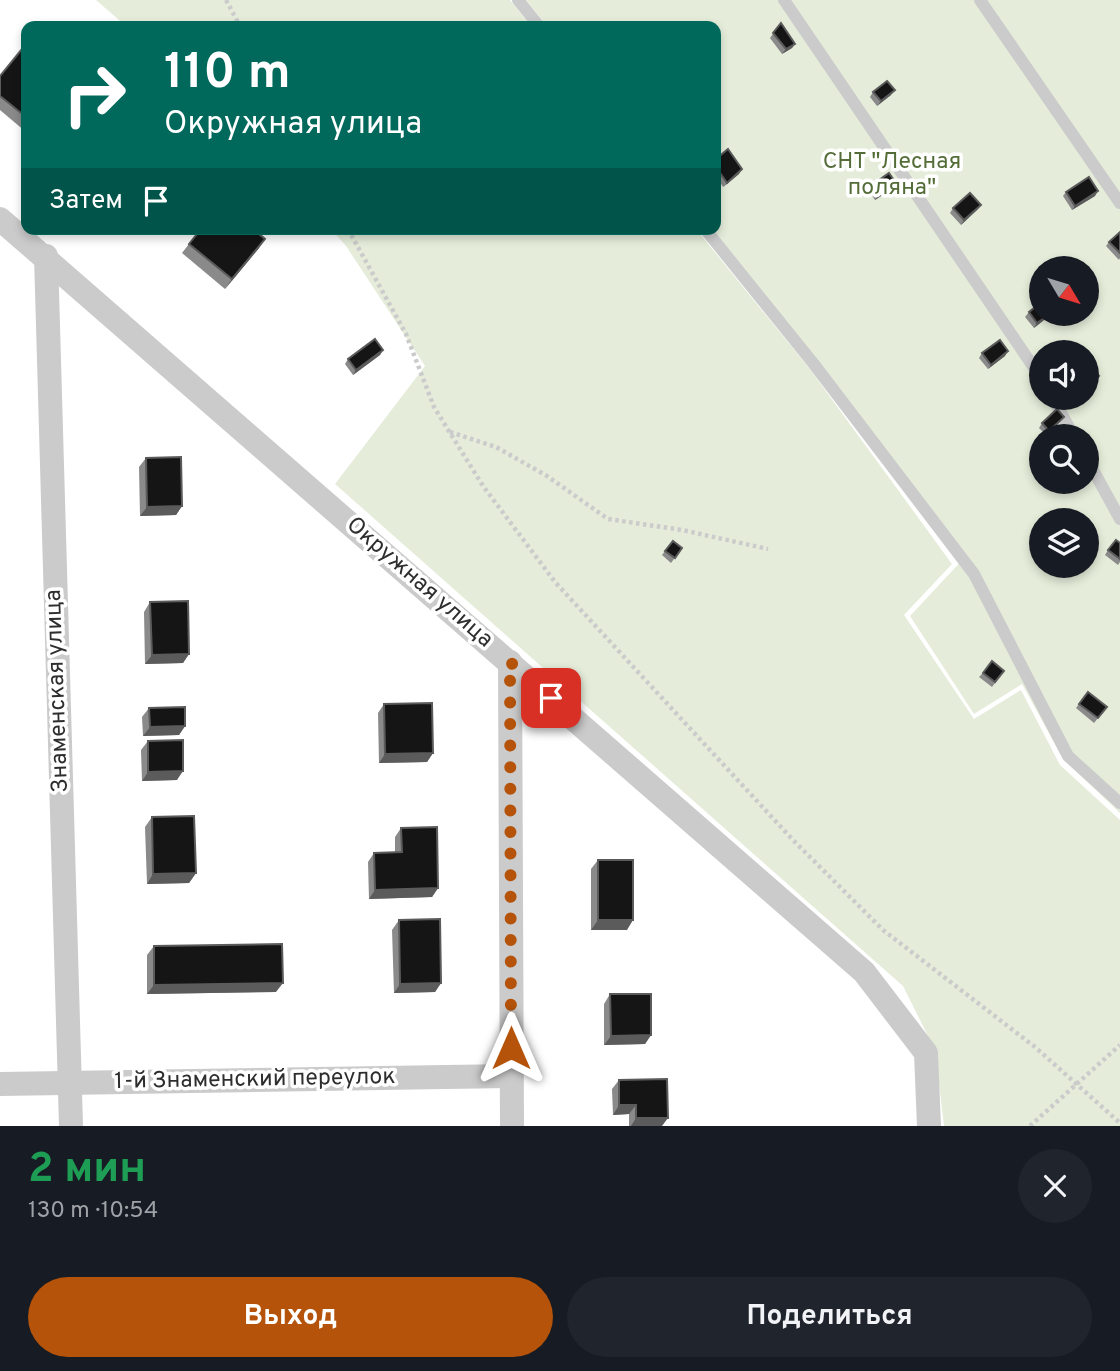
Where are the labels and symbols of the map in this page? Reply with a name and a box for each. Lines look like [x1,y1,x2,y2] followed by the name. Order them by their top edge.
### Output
[823,148,961,203] park label: СНТ "Лесная поляна"
[1029,256,1099,326] north arrow
[340,511,498,655] street label: Окружная улица
[40,589,76,793] street label: Знаменская улица
[521,668,581,728] pin
[474,1011,548,1085] position arrow
[114,1063,396,1097] street label: 1-й Знаменский переулок

